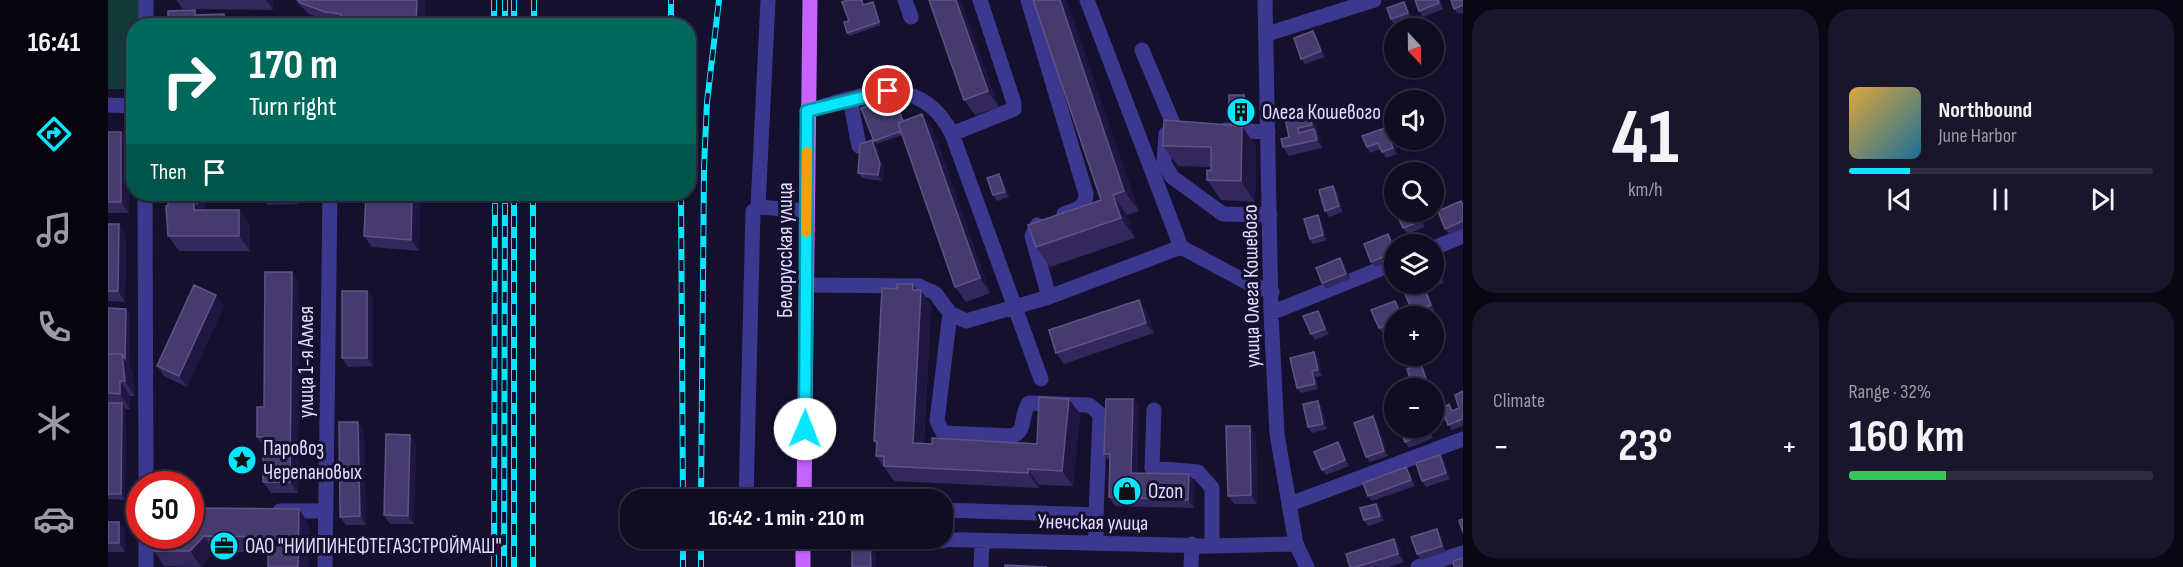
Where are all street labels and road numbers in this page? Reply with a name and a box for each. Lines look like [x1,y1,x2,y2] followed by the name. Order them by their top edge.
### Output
[773,182,798,318] street label: Белорусская улица
[1238,204,1265,368] street label: улица Олега Кошевого
[294,306,319,418] street label: улица 1-я Аллея
[1038,509,1148,536] street label: Унечская улица

